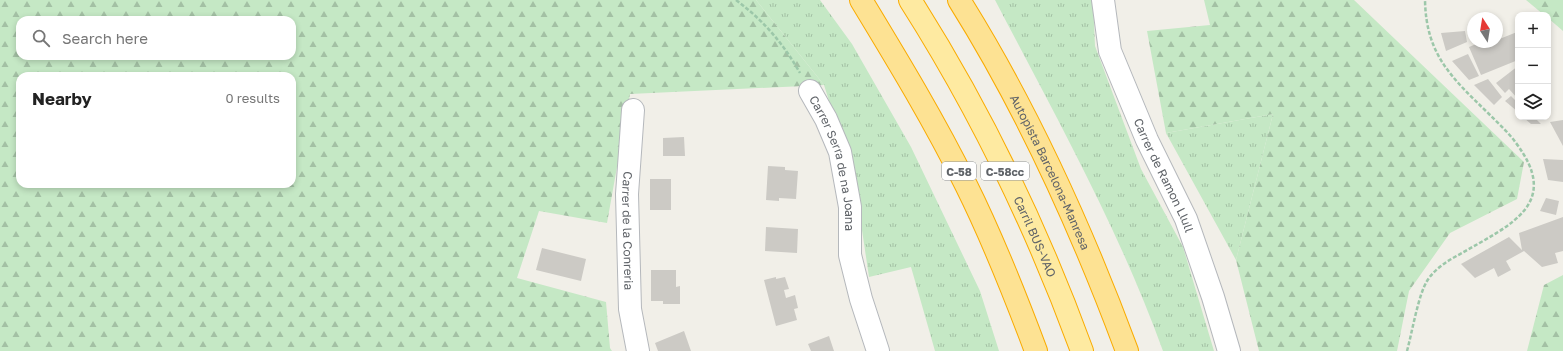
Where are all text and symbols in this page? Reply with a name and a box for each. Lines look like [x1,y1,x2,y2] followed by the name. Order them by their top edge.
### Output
[1467,12,1503,48] north arrow
[1515,12,1551,120] map controls
[1515,12,1551,48] button: +
[16,16,296,60] search box
[30,27,52,49] icon: search
[62,29,148,47] text: Search here
[1515,48,1551,84] button: −
[1515,84,1551,120] button: layers
[32,88,92,109] text: Nearby
[225,90,280,106] text: 0 results
[1007,92,1094,252] street label: Autopista Barcelona-Manresa
[806,93,858,231] street label: Carrer Serra de na Joana
[1131,116,1198,234] street label: Carrer de Ramon Llull
[942,162,976,180] road number: C-58
[981,162,1029,180] road number: C-58cc
[619,171,637,290] street label: Carrer de la Conreria
[1011,193,1060,279] street label: Carril BUS-VAO

